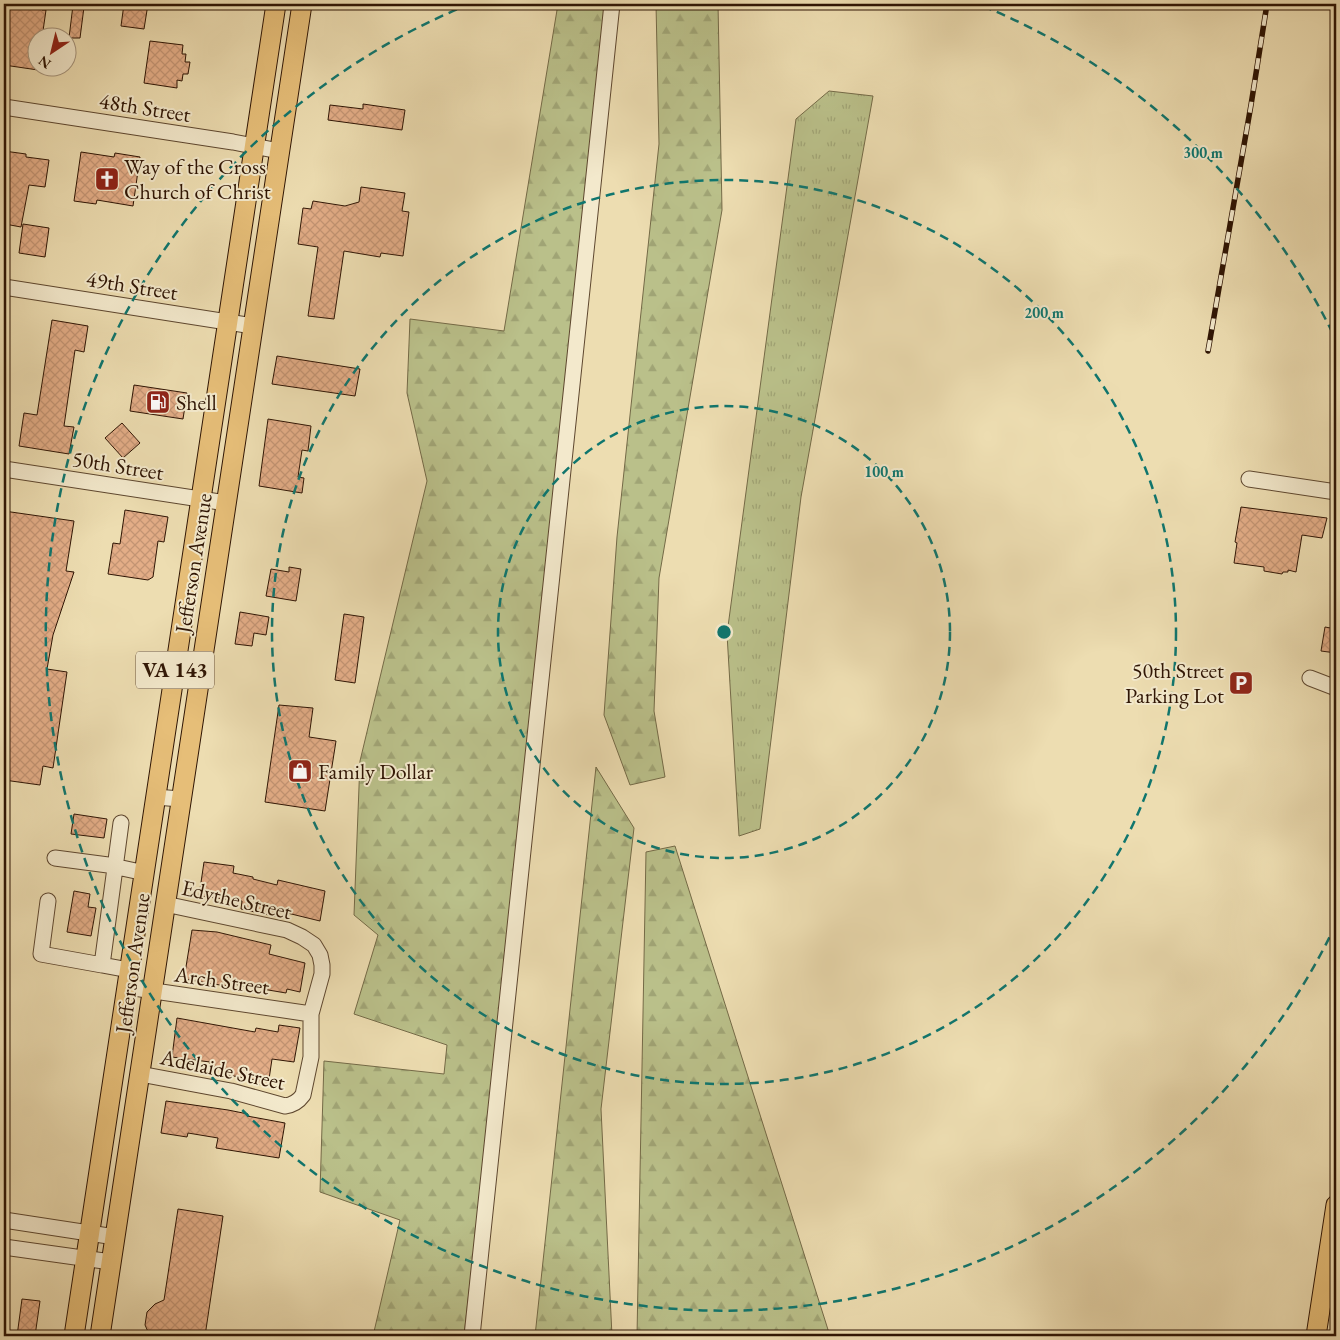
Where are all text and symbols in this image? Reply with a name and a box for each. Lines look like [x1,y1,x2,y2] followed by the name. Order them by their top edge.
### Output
[28,28,78,78] north arrow
[34,52,54,73] text: N
[97,86,193,129] street label: 48th Street
[1183,143,1223,162] text: 300 m
[124,152,271,206] place label: Way of the Cross Church of Christ
[94,166,120,192] church icon: Way of the Cross Church of Christ
[84,264,180,307] street label: 49th Street
[1024,303,1064,322] text: 200 m
[176,388,217,417] place label: Shell
[145,389,171,415] fuel station icon: Shell
[70,444,166,487] street label: 50th Street
[864,462,904,481] text: 100 m
[168,491,219,637] street label: Jefferson Avenue
[715,623,733,641] centre of rings
[136,652,214,688] road number: VA 143
[1125,656,1224,710] place label: 50th Street Parking Lot
[1228,670,1254,696] parking icon: 50th Street Parking Lot
[318,757,434,786] place label: Family Dollar
[287,758,313,784] shop icon: Family Dollar
[179,873,295,926] street label: Edythe Street
[108,891,157,1037] street label: Jefferson Avenue
[172,959,271,1002] street label: Arch Street
[157,1042,288,1097] street label: Adelaide Street

